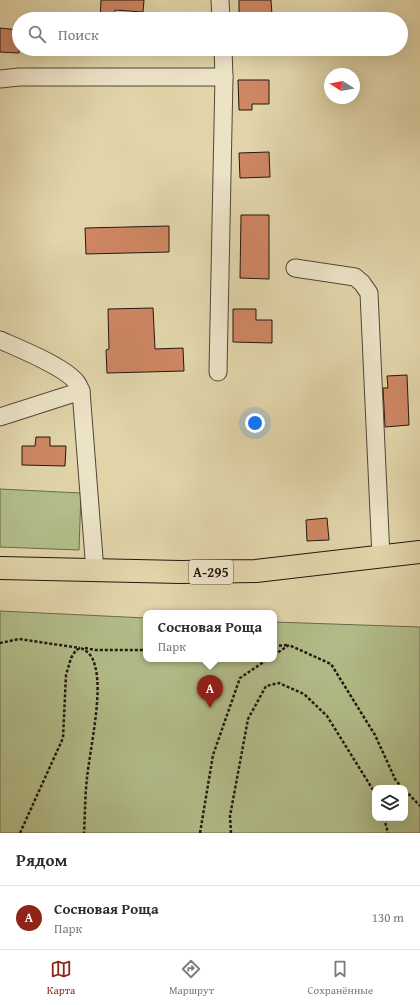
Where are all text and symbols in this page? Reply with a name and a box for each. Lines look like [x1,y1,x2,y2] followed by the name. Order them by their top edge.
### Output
[12,12,408,56] search box
[26,23,48,45] icon: search
[58,24,99,45] text: Поиск
[324,68,360,104] north arrow
[245,413,265,433] your location
[189,560,233,584] road number: А-295
[143,610,277,662] popup
[158,616,262,637] text: Сосновая Роща
[158,637,186,656] text: Парк
[197,675,223,708] pin: A
[372,785,408,821] map controls
[372,785,408,821] button: layers
[16,847,67,872] text: Рядом
[54,898,159,919] text: Сосновая Роща
[25,908,33,927] text: A
[372,908,404,927] text: 130 m
[54,919,82,938] text: Парк
[47,958,75,998] tab: Карта
[169,958,214,998] tab: Маршрут
[308,958,373,998] tab: Сохранённые

